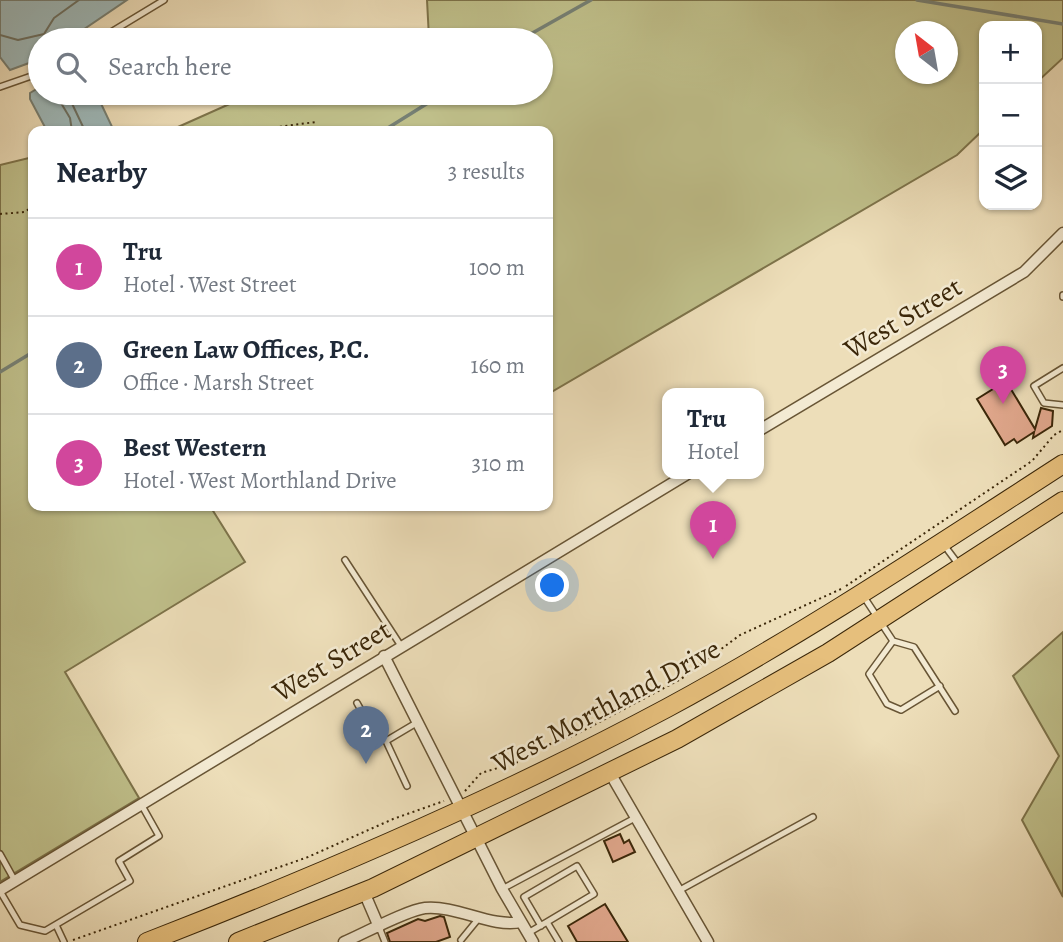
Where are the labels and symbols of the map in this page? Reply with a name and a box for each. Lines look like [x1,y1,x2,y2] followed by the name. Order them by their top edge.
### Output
[895,21,958,84] north arrow
[836,268,969,369] street label: West Street
[980,346,1026,404] pin: 3
[690,501,736,559] pin: 1
[535,568,569,602] your location
[265,611,398,712] street label: West Street
[484,630,727,783] street label: West Morthland Drive
[343,706,389,764] pin: 2

